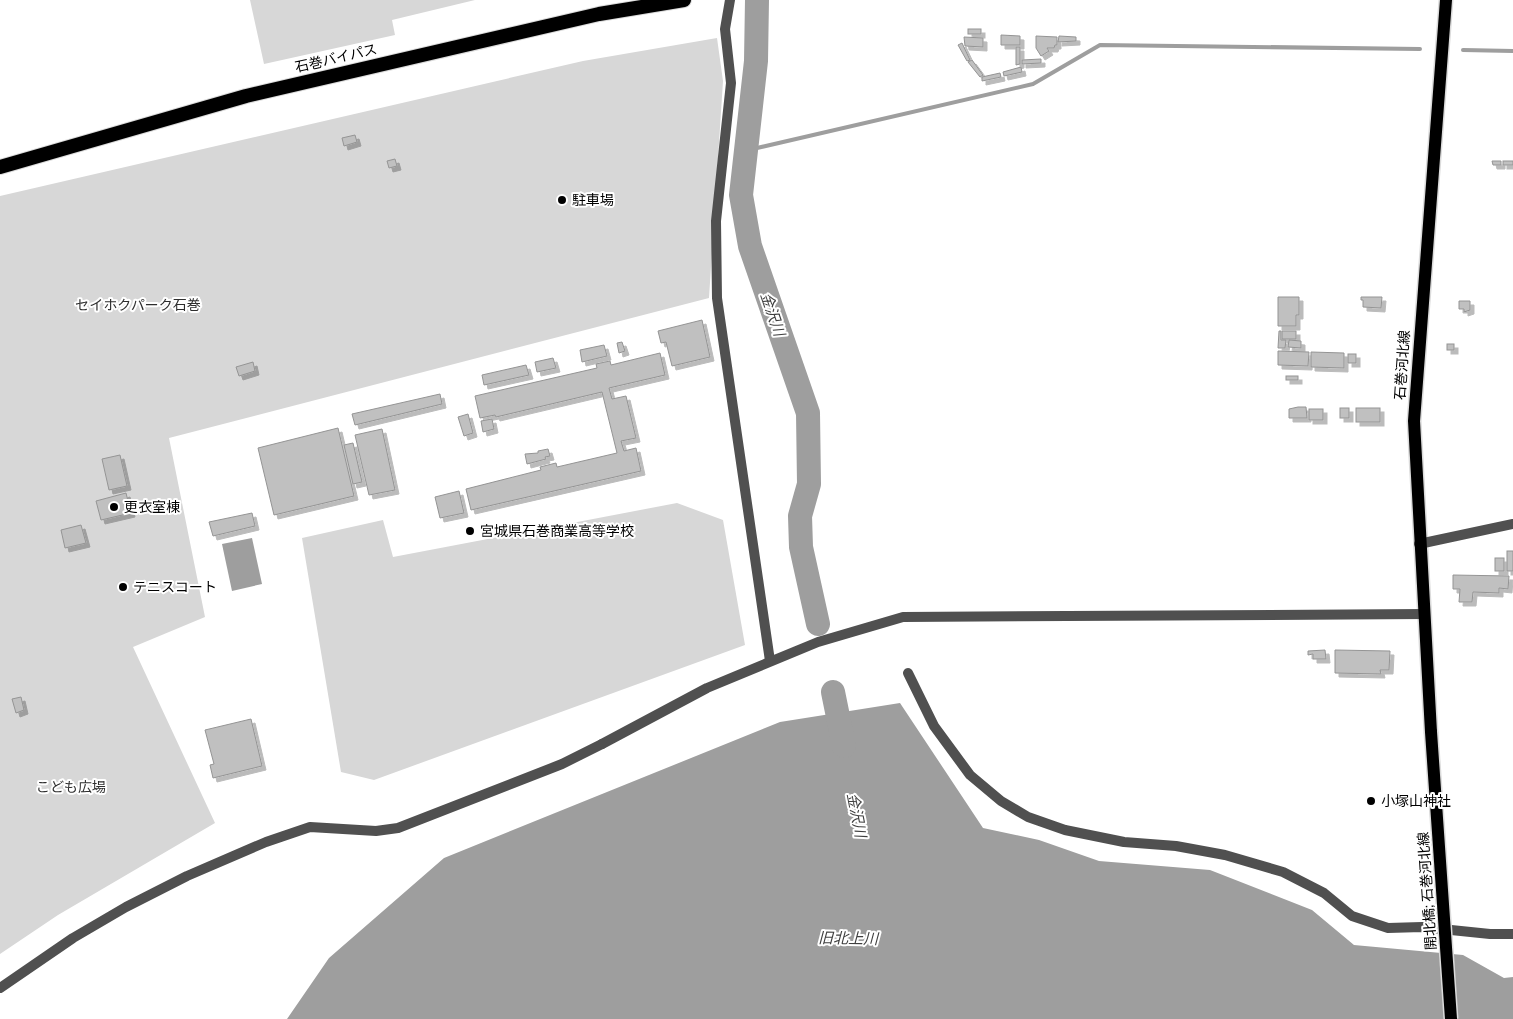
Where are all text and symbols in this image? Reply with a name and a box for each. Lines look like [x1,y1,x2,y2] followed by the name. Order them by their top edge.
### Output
[293,40,379,76] street label: 石巻バイパス
[572,191,614,209] place label: 駐車場
[556,194,568,206] marker: 駐車場
[756,289,791,341] water label: 金沢川
[75,296,201,314] park label: セイホクパーク石巻
[1391,329,1413,401] street label: 石巻河北線
[124,498,180,516] place label: 更衣室棟
[108,501,120,513] marker: 更衣室棟
[480,522,634,540] place label: 宮城県石巻商業高等学校
[464,525,476,537] marker: 宮城県石巻商業高等学校
[133,578,217,596] place label: テニスコート
[117,581,129,593] marker: テニスコート
[36,778,106,796] park label: こども広場
[842,791,872,841] water label: 金沢川
[1381,792,1451,810] place label: 小塚山神社
[1365,795,1377,807] marker: 小塚山神社
[1414,831,1440,951] street label: 開北橋; 石巻河北線
[818,927,880,949] water label: 旧北上川

